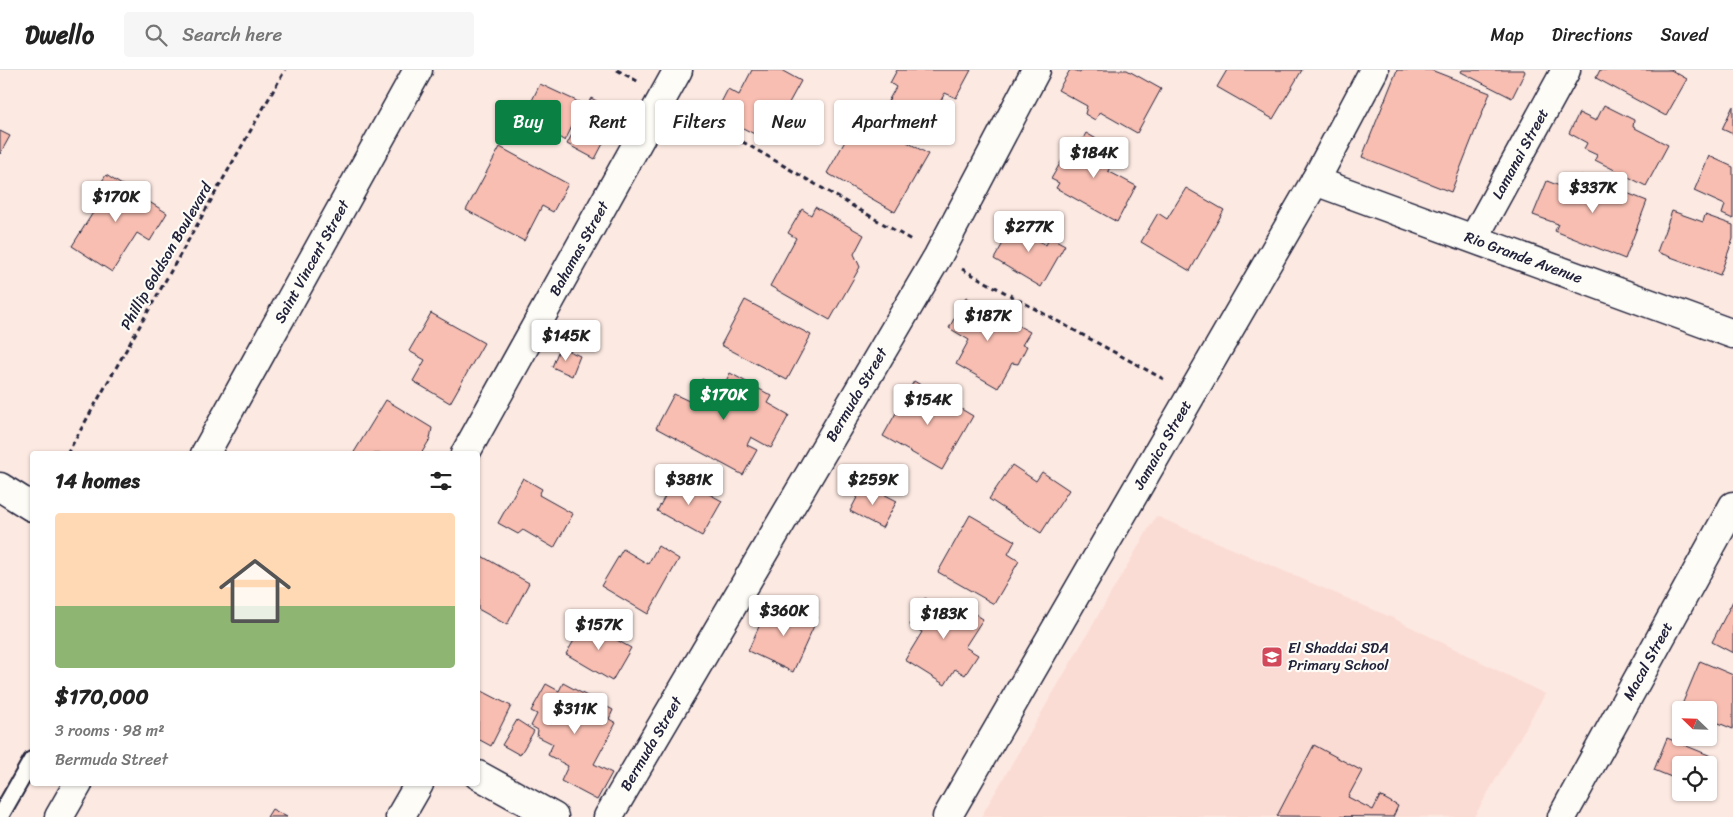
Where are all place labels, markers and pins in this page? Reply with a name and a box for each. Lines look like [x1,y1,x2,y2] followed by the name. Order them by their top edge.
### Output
[1059,136,1129,179] pin: $184K
[1558,172,1628,214] pin: $337K
[81,180,151,223] pin: $170K
[994,210,1064,253] pin: $277K
[953,300,1023,342] pin: $187K
[531,320,601,362] pin: $145K
[689,378,759,421] pin: $170K
[893,384,963,426] pin: $154K
[654,464,724,506] pin: $381K
[838,464,908,506] pin: $259K
[749,594,819,637] pin: $360K
[909,598,979,640] pin: $183K
[564,608,634,651] pin: $157K
[1288,635,1389,678] place label: El Shaddai SDA Primary School
[1260,645,1284,669] school or university icon: El Shaddai SDA Primary School
[540,692,610,735] pin: $311K

